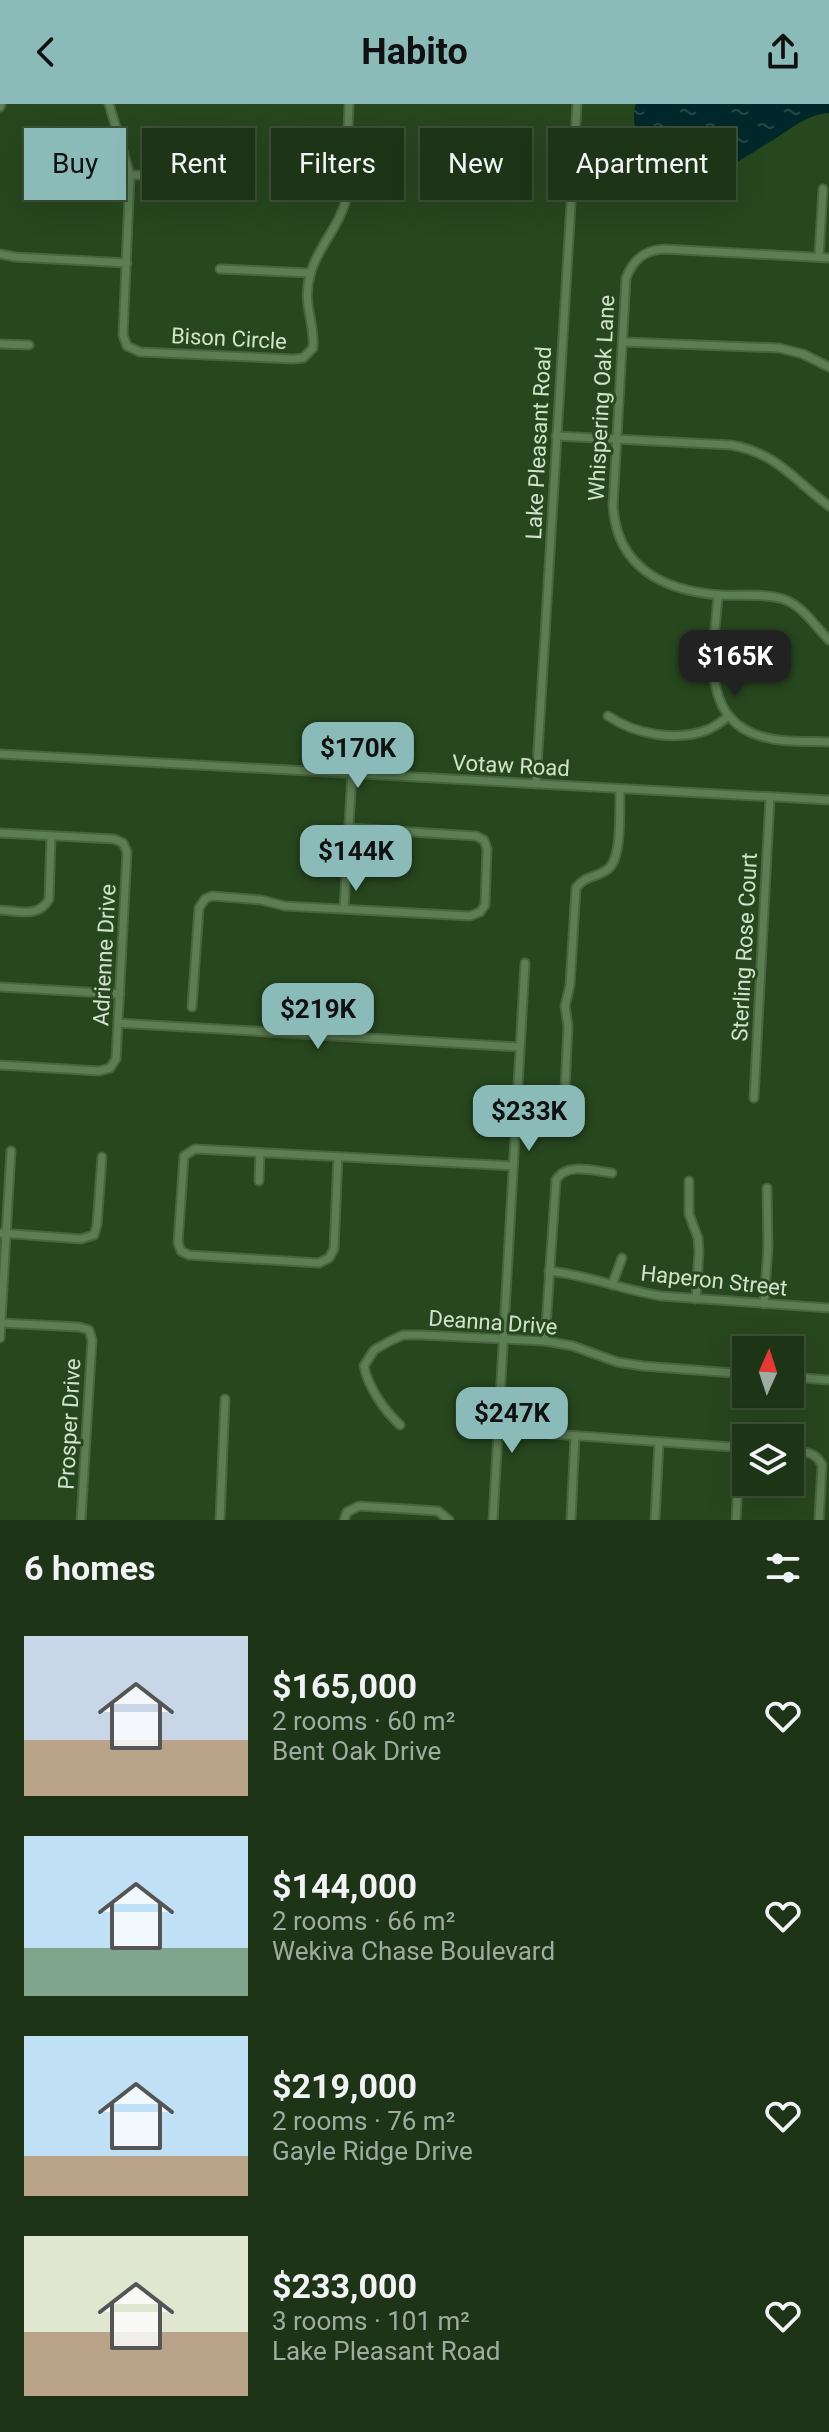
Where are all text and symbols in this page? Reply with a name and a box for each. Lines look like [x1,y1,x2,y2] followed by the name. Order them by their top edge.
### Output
[24,30,68,74] icon: back
[761,30,805,74] icon: share
[361,31,468,73] text: Habito
[24,128,126,200] chip: Buy
[142,128,255,200] chip: Rent
[271,128,404,200] chip: Filters
[420,128,532,200] chip: New
[548,128,736,200] chip: Apartment
[584,294,619,502] street label: Whispering Oak Lane
[170,323,288,354] street label: Bison Circle
[521,346,556,540] street label: Lake Pleasant Road
[679,630,791,698] pin: $165K
[697,641,773,671] text: $165K
[302,722,414,790] pin: $170K
[320,733,396,763] text: $170K
[452,750,570,781] street label: Votaw Road
[300,825,412,893] pin: $144K
[318,836,394,866] text: $144K
[727,852,762,1042] street label: Sterling Rose Court
[88,883,121,1027] street label: Adrienne Drive
[262,983,374,1051] pin: $219K
[280,994,356,1024] text: $219K
[473,1085,585,1153] pin: $233K
[491,1096,567,1126] text: $233K
[639,1260,788,1301] street label: Haperon Street
[428,1306,558,1339] street label: Deanna Drive
[732,1336,804,1408] north arrow
[732,1336,804,1496] map controls
[54,1358,85,1490] street label: Prosper Drive
[456,1387,568,1455] pin: $247K
[474,1398,550,1428] text: $247K
[732,1424,804,1496] button: layers
[761,1546,805,1590] icon: filters
[24,1548,155,1588] text: 6 homes
[272,1666,417,1706] text: $165,000
[88,1668,184,1764] icon: home
[761,1694,805,1738] icon: heart
[272,1706,455,1736] text: 2 rooms · 60 m²
[272,1736,441,1766] text: Bent Oak Drive
[272,1866,417,1906] text: $144,000
[88,1868,184,1964] icon: home
[761,1894,805,1938] icon: heart
[272,1906,455,1936] text: 2 rooms · 66 m²
[272,1936,555,1966] text: Wekiva Chase Boulevard
[272,2066,417,2106] text: $219,000
[88,2068,184,2164] icon: home
[761,2094,805,2138] icon: heart
[272,2106,455,2136] text: 2 rooms · 76 m²
[272,2136,473,2166] text: Gayle Ridge Drive
[272,2266,417,2306] text: $233,000
[88,2268,184,2364] icon: home
[761,2294,805,2338] icon: heart
[272,2306,470,2336] text: 3 rooms · 101 m²
[272,2336,501,2366] text: Lake Pleasant Road

